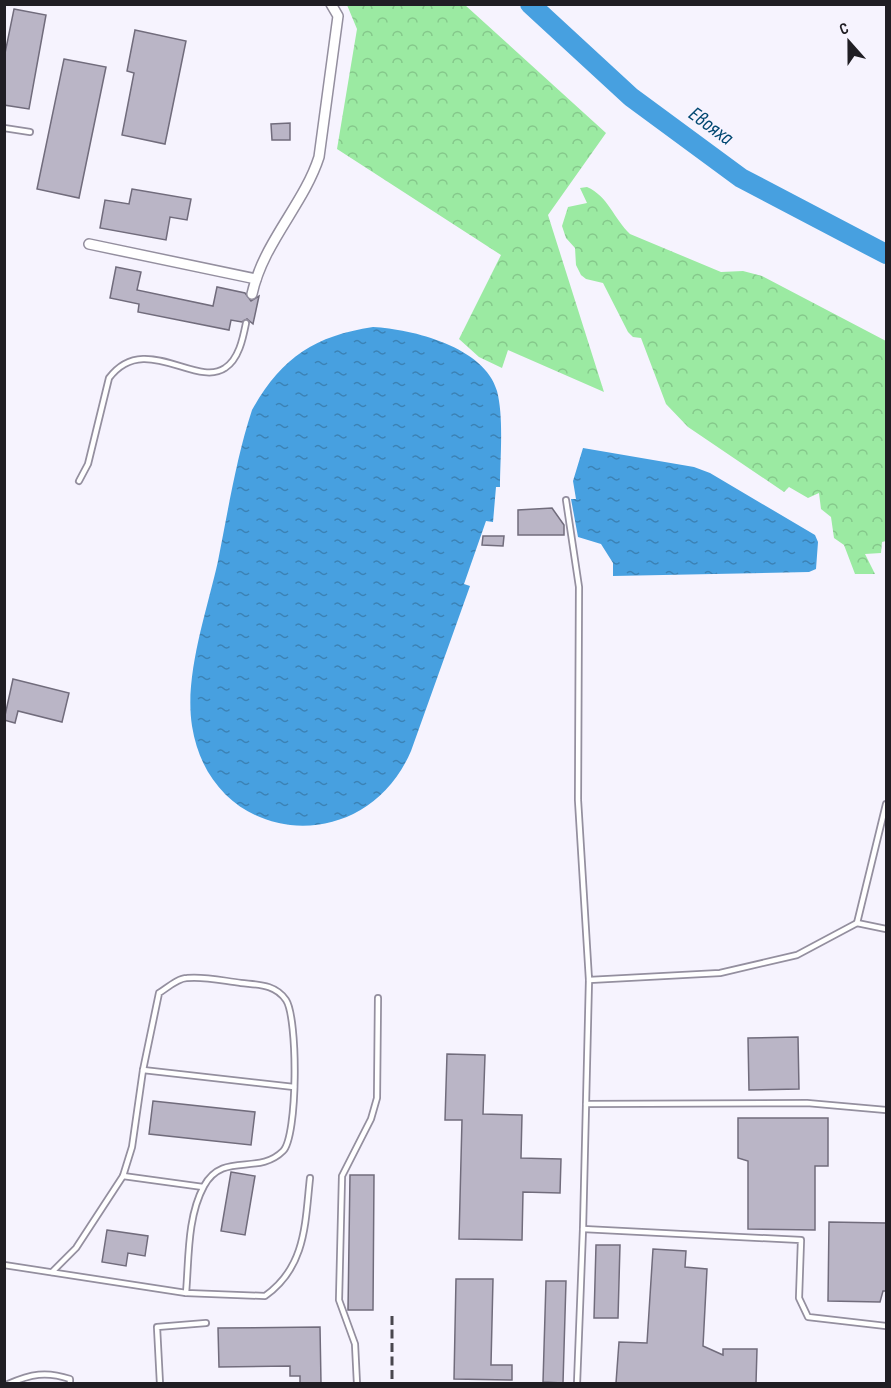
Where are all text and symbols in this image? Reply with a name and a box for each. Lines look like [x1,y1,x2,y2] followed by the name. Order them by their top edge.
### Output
[819,12,879,72] north arrow
[837,19,851,40] text: С
[684,101,739,151] water label: Евояха

